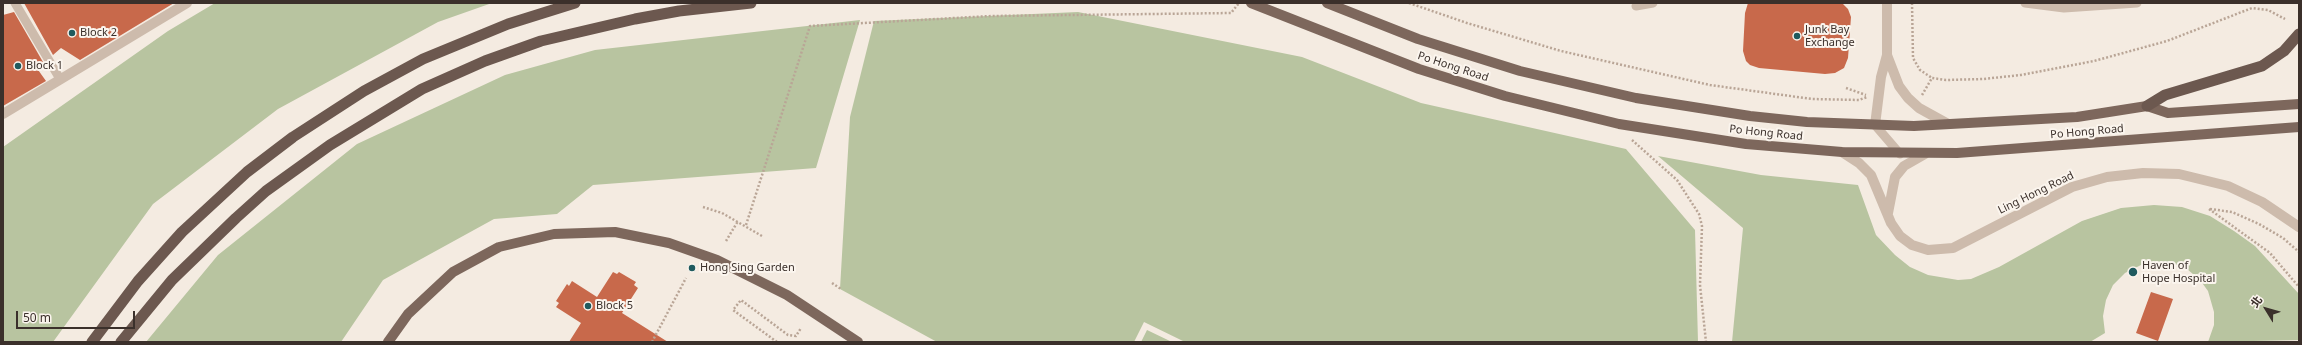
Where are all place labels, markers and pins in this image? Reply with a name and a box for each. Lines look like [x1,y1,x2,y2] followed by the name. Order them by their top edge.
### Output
[1805,23,1855,49] place label: Junk Bay Exchange
[80,26,117,40] place label: Block 2
[67,28,77,38] marker: Block 2
[1792,31,1802,41] marker: Junk Bay Exchange
[26,59,63,73] place label: Block 1
[13,61,23,71] marker: Block 1
[2142,259,2215,285] place label: Haven of Hope Hospital
[700,261,795,275] place label: Hong Sing Garden
[687,263,697,273] marker: Hong Sing Garden
[2127,266,2139,278] marker: Haven of Hope Hospital
[596,299,633,313] place label: Block 5
[583,301,593,311] marker: Block 5

